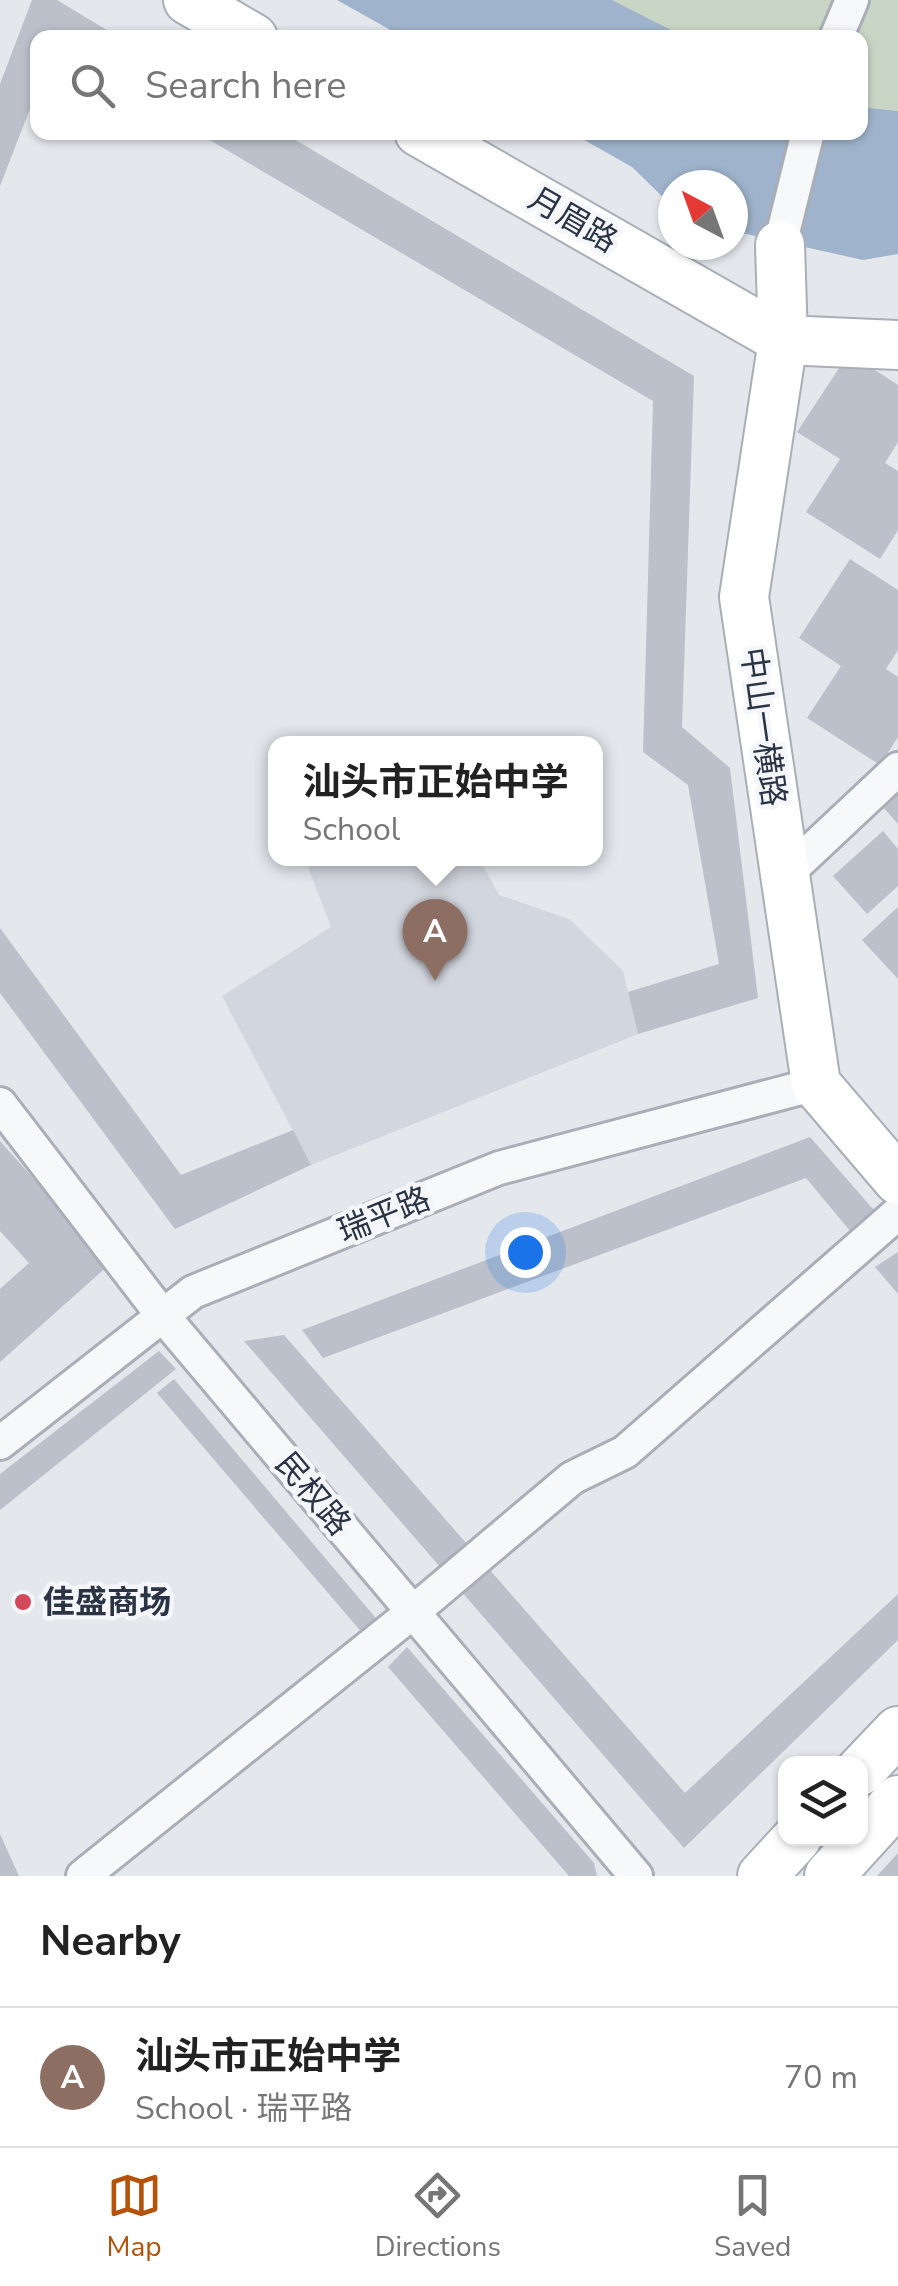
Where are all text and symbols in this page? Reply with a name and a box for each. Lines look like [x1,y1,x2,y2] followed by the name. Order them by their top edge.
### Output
[30,30,868,140] search box
[65,58,120,113] icon: search
[145,60,346,111] text: Search here
[658,170,748,260] north arrow
[521,177,625,263] street label: 月眉路
[731,645,795,809] street label: 中山一横路
[268,736,603,866] popup
[302,757,569,808] text: 汕头市正始中学
[302,808,400,851] text: School
[402,898,468,981] pin: A
[331,1177,437,1253] street label: 瑞平路
[500,1227,551,1278] your location
[266,1443,360,1545] street label: 民权路
[43,1581,171,1624] place label: 佳盛商场
[12,1591,34,1613] marker: 佳盛商场
[778,1756,868,1846] map controls
[778,1756,868,1846] button: layers
[40,1913,181,1970] text: Nearby
[135,2031,401,2082] text: 汕头市正始中学
[61,2056,84,2099] text: A
[784,2056,858,2099] text: 70 m
[135,2087,352,2130] text: School · 瑞平路
[107,2168,162,2266] tab: Map
[375,2168,501,2266] tab: Directions
[714,2168,791,2266] tab: Saved

